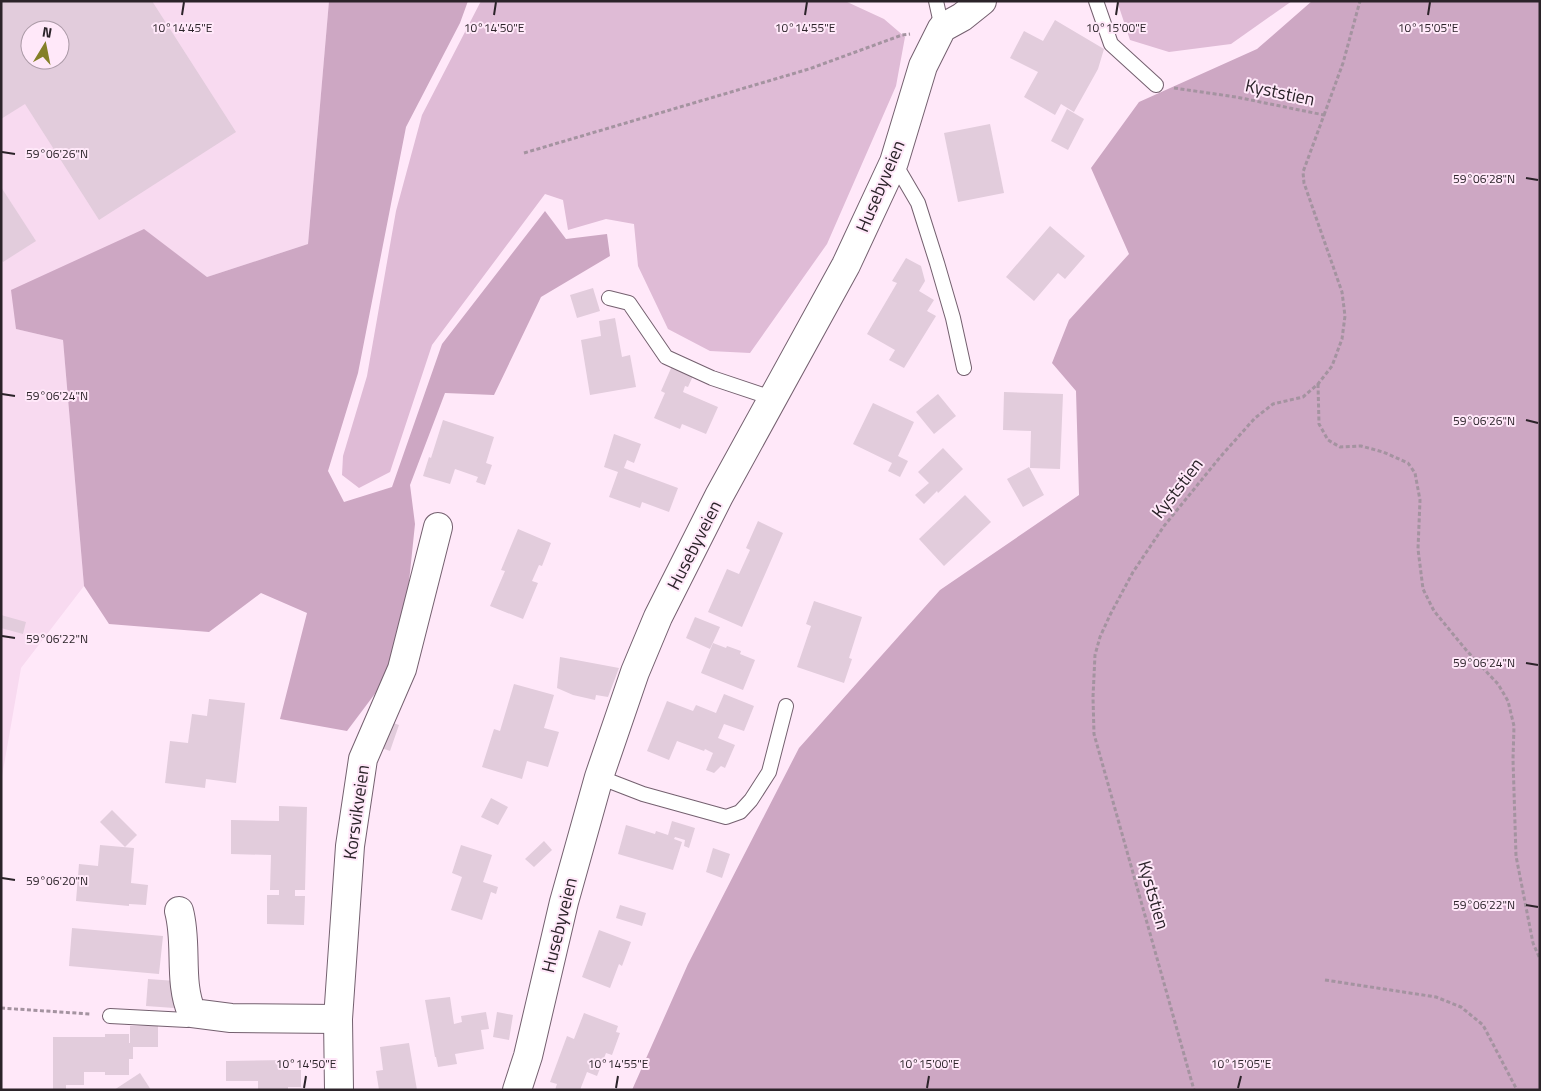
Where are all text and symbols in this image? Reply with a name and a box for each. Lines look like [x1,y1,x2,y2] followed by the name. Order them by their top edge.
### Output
[152,18,213,37] text: 10°14'45"E
[464,18,525,37] text: 10°14'50"E
[775,18,836,37] text: 10°14'55"E
[1086,18,1147,37] text: 10°15'00"E
[1398,18,1459,37] text: 10°15'05"E
[20,20,70,70] north arrow
[41,21,54,43] text: N
[1243,71,1317,113] street label: Kyststien
[849,136,911,236] street label: Husebyveien
[26,144,88,163] text: 59°06'26"N
[1453,169,1515,188] text: 59°06'28"N
[26,386,88,405] text: 59°06'24"N
[1453,411,1515,430] text: 59°06'26"N
[1145,452,1209,524] street label: Kyststien
[660,495,728,595] street label: Husebyveien
[26,629,88,648] text: 59°06'22"N
[1453,653,1515,672] text: 59°06'24"N
[336,763,376,861] street label: Korsvikveien
[1131,857,1177,933] street label: Kyststien
[26,871,88,890] text: 59°06'20"N
[534,874,584,976] street label: Husebyveien
[1453,895,1515,914] text: 59°06'22"N
[276,1054,337,1073] text: 10°14'50"E
[588,1054,649,1073] text: 10°14'55"E
[899,1054,960,1073] text: 10°15'00"E
[1211,1054,1272,1073] text: 10°15'05"E

